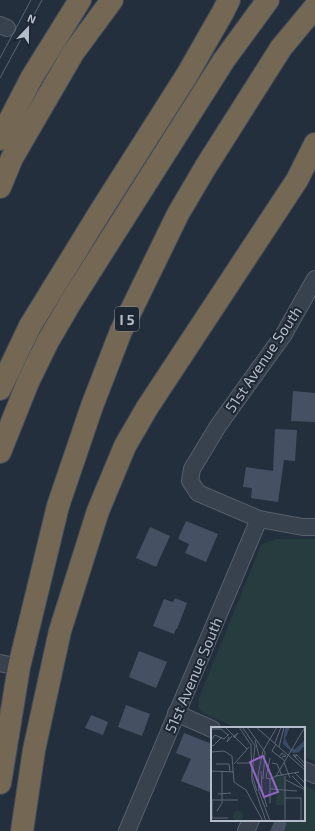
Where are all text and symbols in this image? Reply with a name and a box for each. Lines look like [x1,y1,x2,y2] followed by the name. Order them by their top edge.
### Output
[8,8,48,48] north arrow
[26,11,38,26] text: N
[221,303,305,415] street label: 51st Avenue South
[115,307,139,331] road number: I 5
[161,614,225,736] street label: 51st Avenue South
[211,727,305,821] inset map

